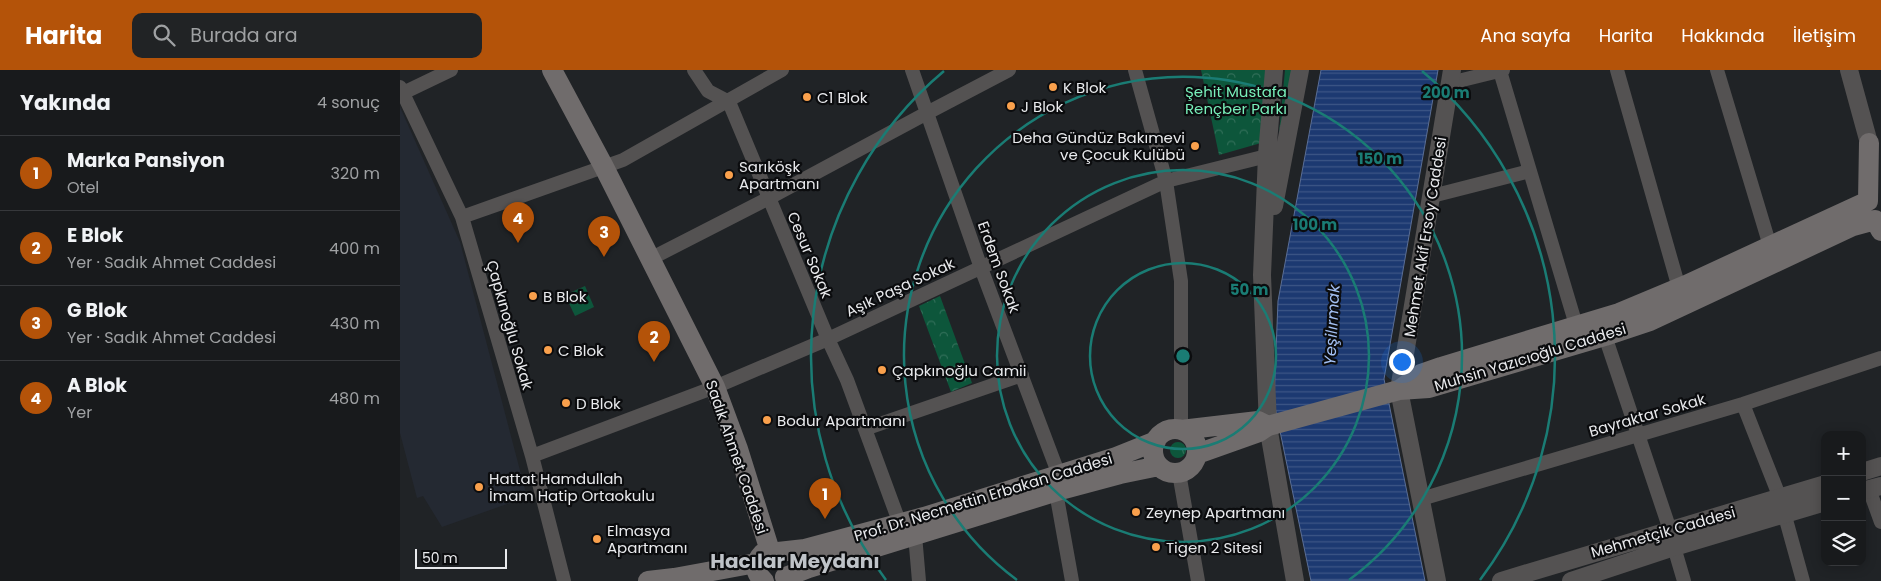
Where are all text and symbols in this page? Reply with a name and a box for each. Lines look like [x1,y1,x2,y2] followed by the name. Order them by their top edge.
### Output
[132,13,482,58] search box
[25,19,102,52] text: Harita
[150,21,178,49] icon: search
[190,22,298,49] text: Burada ara
[1480,23,1571,48] text: Ana sayfa
[1599,23,1653,48] text: Harita
[1681,23,1765,48] text: Hakkında
[1793,23,1856,48] text: İletişim
[1063,77,1106,98] place label: K Blok
[1047,81,1059,93] marker: K Blok
[1185,81,1287,119] park label: Şehit Mustafa Rençber Parkı
[1422,82,1470,103] text: 200 m
[817,87,868,108] place label: C1 Blok
[20,88,111,117] text: Yakında
[317,91,380,114] text: 4 sonuç
[801,91,813,103] marker: C1 Blok
[1021,96,1063,117] place label: J Blok
[1005,100,1017,112] marker: J Blok
[1012,127,1185,165] place label: Deha Gündüz Bakımevi ve Çocuk Kulübü
[1399,135,1451,339] street label: Mehmet Akif Ersoy Caddesi
[1189,140,1201,152] marker: Deha Gündüz Bakımevi ve Çocuk Kulübü
[67,147,225,174] text: Marka Pansiyon
[1358,148,1402,169] text: 150 m
[739,156,819,194] place label: Sarıköşk Apartmanı
[33,162,39,185] text: 1
[331,162,380,185] text: 320 m
[723,169,735,181] marker: Sarıköşk Apartmanı
[67,176,99,199] text: Otel
[502,202,534,243] pin: 4
[782,209,838,302] street label: Cesur Sokak
[1293,214,1337,235] text: 100 m
[588,216,620,257] pin: 3
[973,218,1025,316] street label: Erdem Sokak
[67,222,123,249] text: E Blok
[31,237,41,260] text: 2
[329,237,380,260] text: 400 m
[67,251,276,274] text: Yer · Sadık Ahmet Caddesi
[842,252,958,321] street label: Aşık Paşa Sokak
[481,258,539,393] street label: Çapkınoğlu Sokak
[1230,279,1268,300] text: 50 m
[1318,283,1346,366] water label: Yeşilırmak
[543,286,587,307] place label: B Blok
[527,290,539,302] marker: B Blok
[67,297,127,324] text: G Blok
[31,312,41,335] text: 3
[330,312,380,335] text: 430 m
[1432,318,1628,396] street label: Muhsin Yazıcıoğlu Caddesi
[638,321,670,362] pin: 2
[67,326,276,349] text: Yer · Sadık Ahmet Caddesi
[558,340,604,361] place label: C Blok
[542,344,554,356] marker: C Blok
[1174,347,1192,365] centre of rings
[1389,349,1415,375] your location
[892,360,1026,381] place label: Çapkınoğlu Camii
[876,364,888,376] marker: Çapkınoğlu Camii
[67,372,127,399] text: A Blok
[701,377,773,537] street label: Sadık Ahmet Caddesi
[31,387,41,410] text: 4
[329,387,380,410] text: 480 m
[1586,388,1708,442] street label: Bayraktar Sokak
[576,393,621,414] place label: D Blok
[560,397,572,409] marker: D Blok
[67,401,92,424] text: Yer
[777,410,905,431] place label: Bodur Apartmanı
[761,414,773,426] marker: Bodur Apartmanı
[1821,431,1866,566] map controls
[1821,431,1866,476] button: +
[851,448,1115,546] street label: Prof. Dr. Necmettin Erbakan Caddesi
[489,468,655,506] place label: Hattat Hamdullah İmam Hatip Ortaokulu
[1821,476,1866,521] button: −
[809,478,841,519] pin: 1
[473,481,485,493] marker: Hattat Hamdullah İmam Hatip Ortaokulu
[1588,501,1738,563] street label: Mehmetçik Caddesi
[1146,502,1285,523] place label: Zeynep Apartmanı
[1130,506,1142,518] marker: Zeynep Apartmanı
[607,520,687,558] place label: Elmasya Apartmanı
[1821,521,1866,566] button: layers
[591,533,603,545] marker: Elmasya Apartmanı
[1166,537,1262,558] place label: Tigen 2 Sitesi
[1150,541,1162,553] marker: Tigen 2 Sitesi
[415,546,508,569] scale bar
[710,547,880,575] district label: Hacılar Meydanı
[422,548,458,568] text: 50 m

